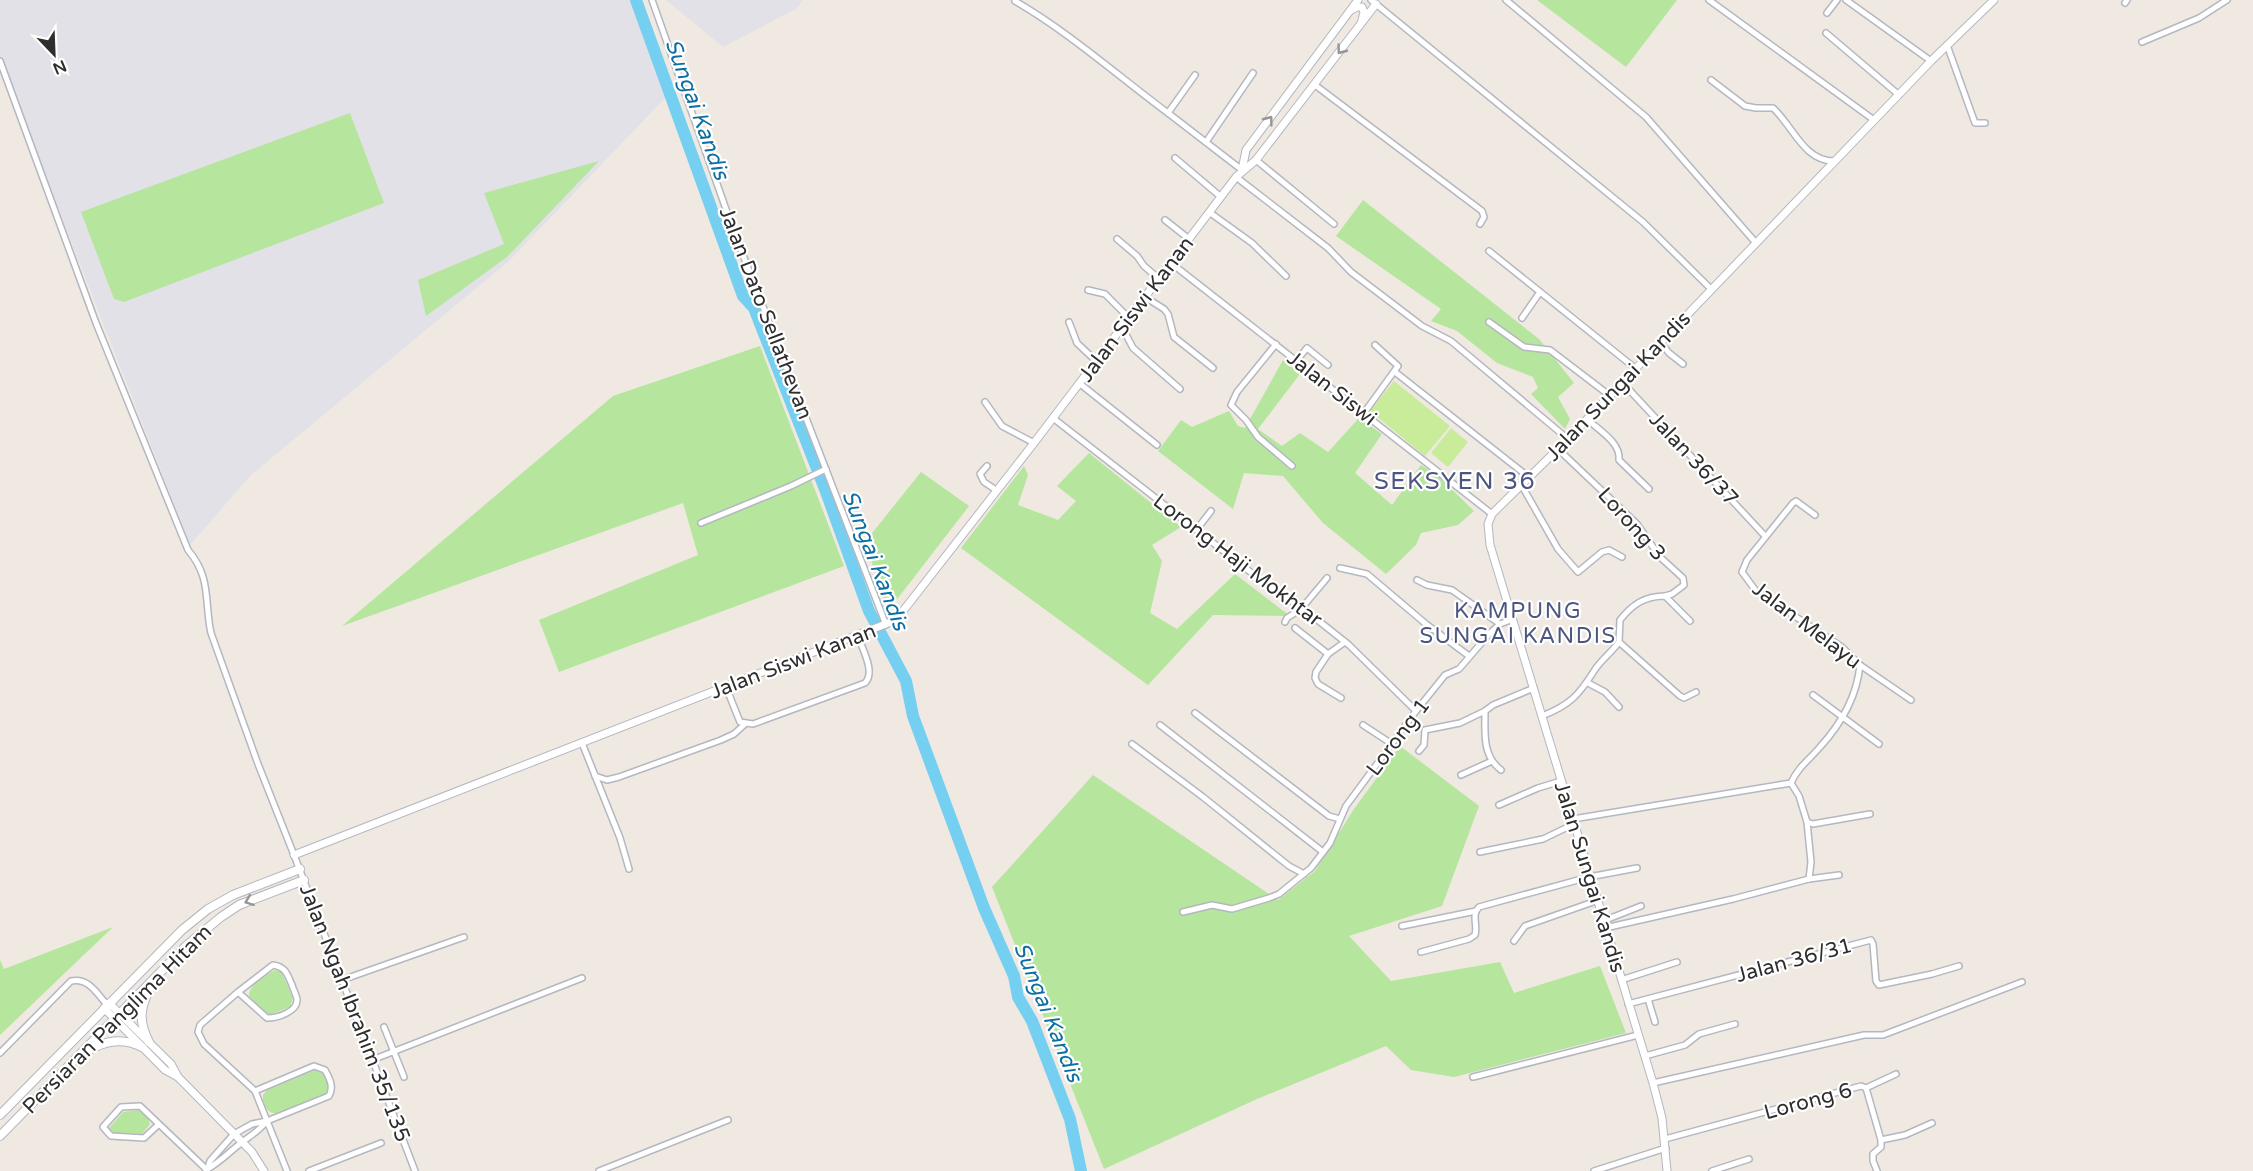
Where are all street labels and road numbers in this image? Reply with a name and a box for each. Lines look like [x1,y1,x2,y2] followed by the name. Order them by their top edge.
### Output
[714,204,818,423] street label: Jalan Dato Sellathevan
[1074,232,1199,387] street label: Jalan Siswi Kanan
[1541,306,1696,466] street label: Jalan Sungai Kandis
[1282,346,1381,431] street label: Jalan Siswi
[1644,407,1743,511] street label: Jalan 36/37
[1592,483,1671,566] street label: Lorong 3
[1148,489,1327,632] street label: Lorong Haji Mokhtar
[1747,576,1866,674] street label: Jalan Melayu
[707,618,880,705] street label: Jalan Siswi Kanan
[1361,694,1435,781] street label: Lorong 1
[1549,779,1630,976] street label: Jalan Sungai Kandis
[294,881,415,1145] street label: Jalan Ngah Ibrahim 35/135
[18,920,217,1119] street label: Persiaran Panglima Hitam
[1733,933,1855,988] street label: Jalan 36/31
[1761,1078,1855,1125] street label: Lorong 6

